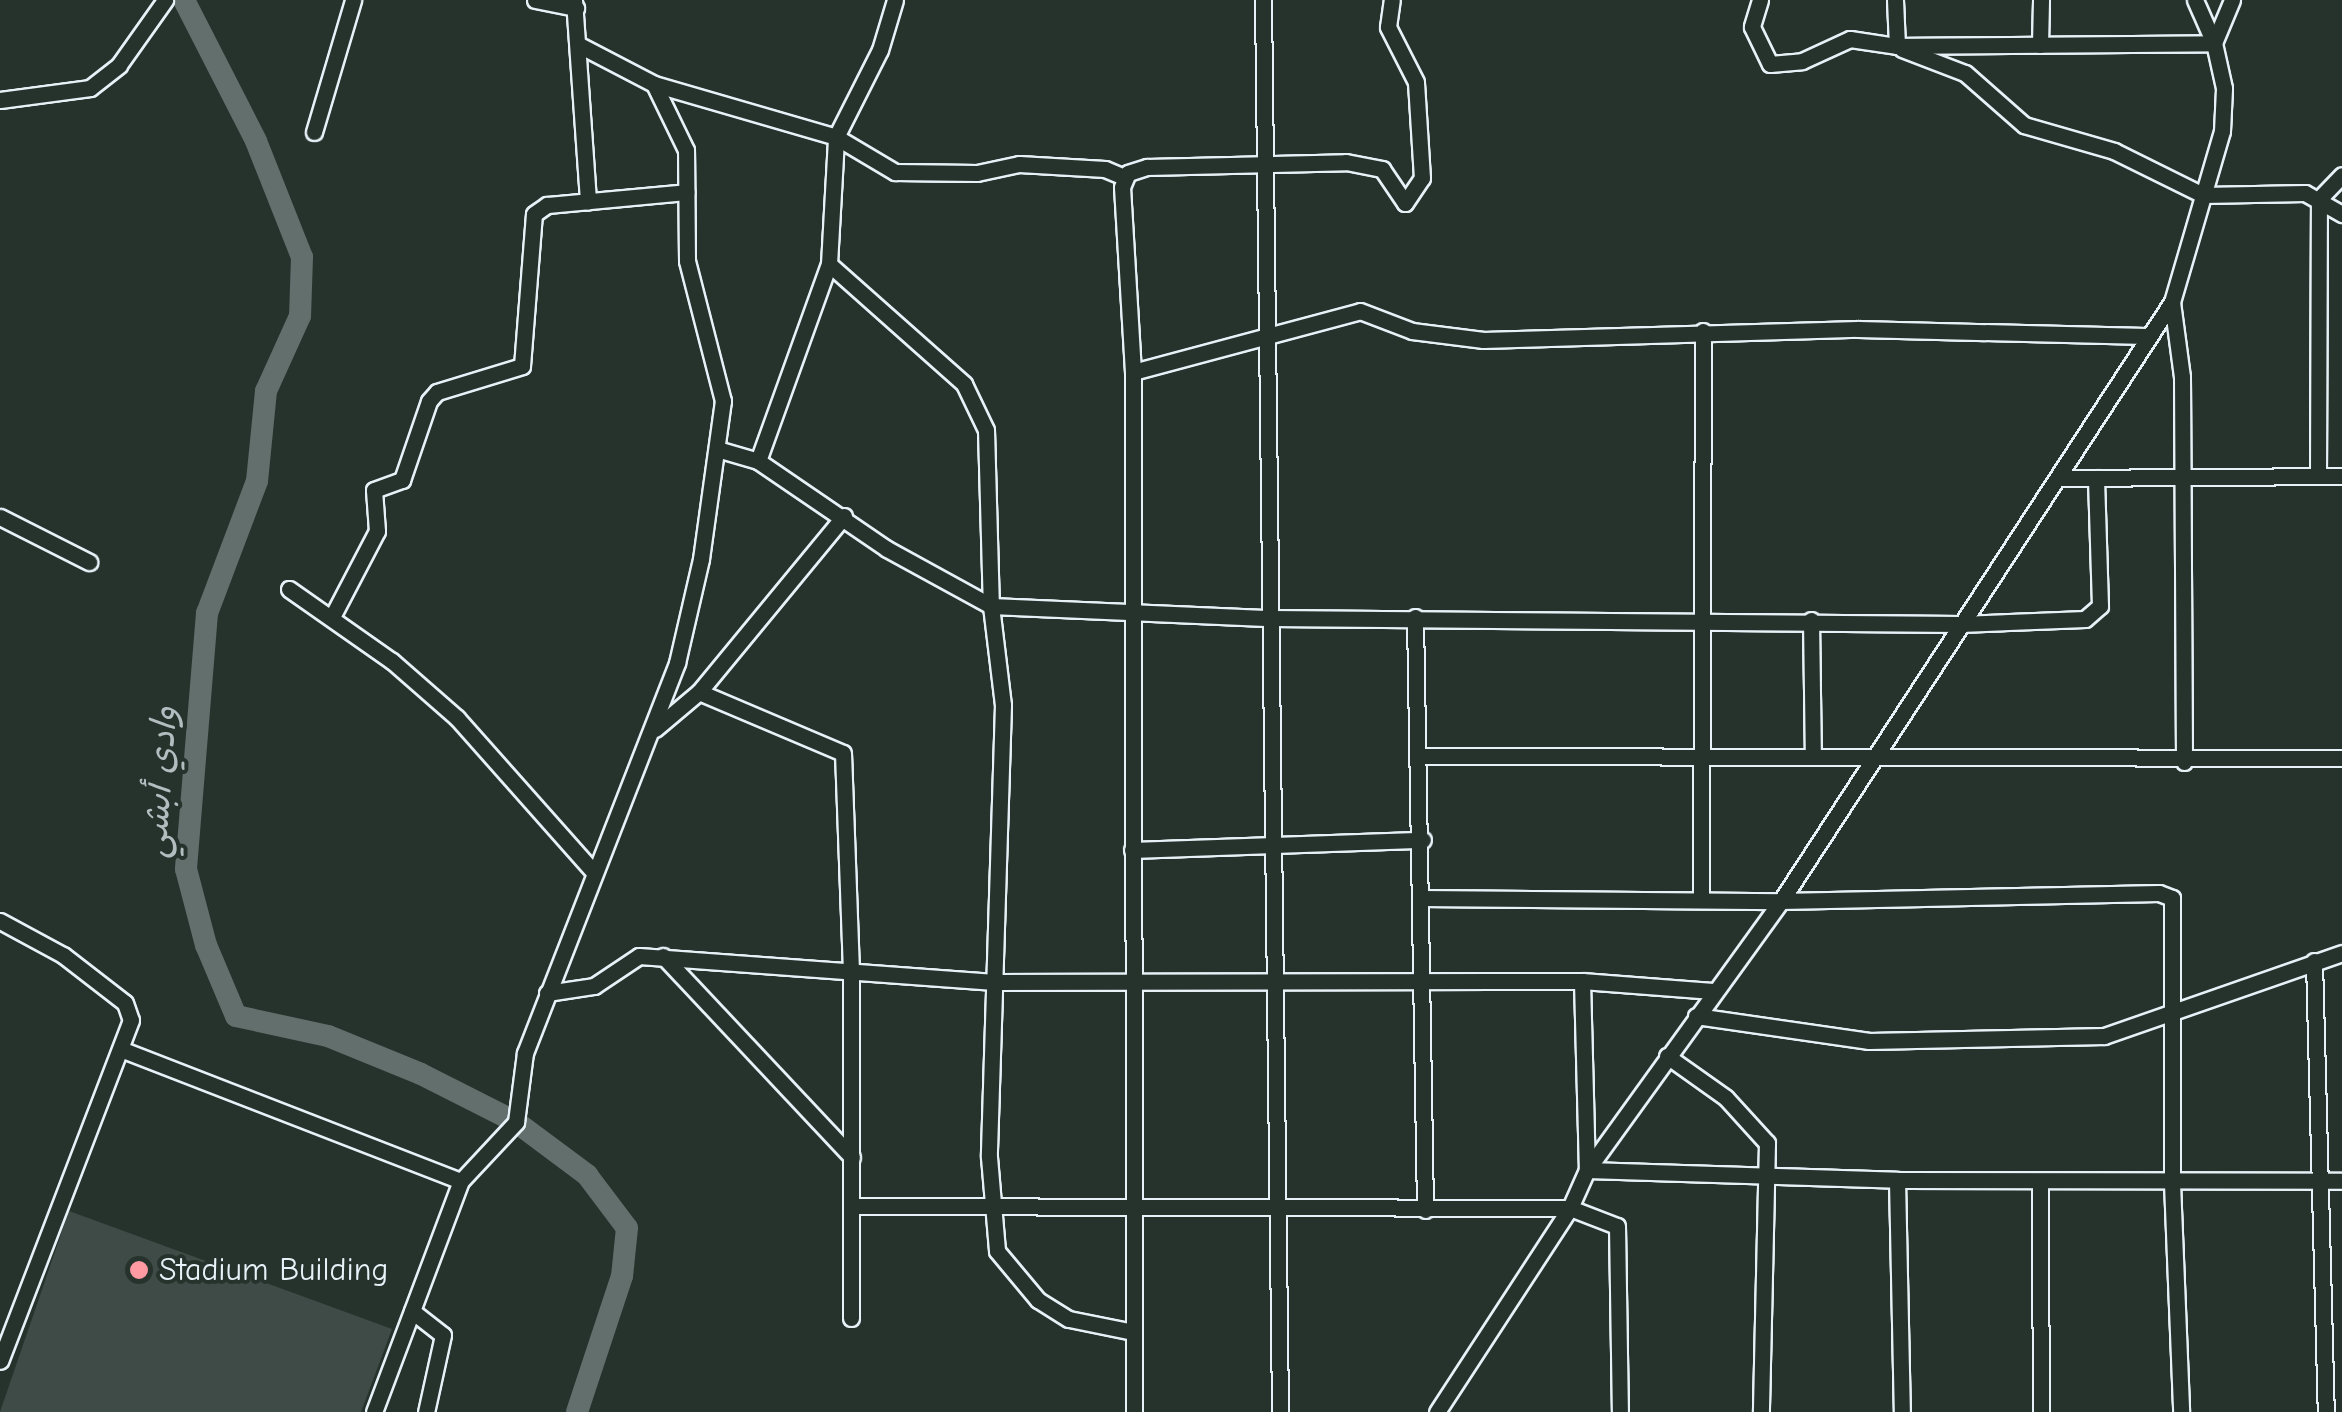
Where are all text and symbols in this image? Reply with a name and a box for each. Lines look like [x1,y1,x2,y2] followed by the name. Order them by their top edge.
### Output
[134,705,186,859] water label: وادي أبشي
[159,1251,388,1289] place label: Stadium Building
[128,1259,150,1281] marker: Stadium Building

